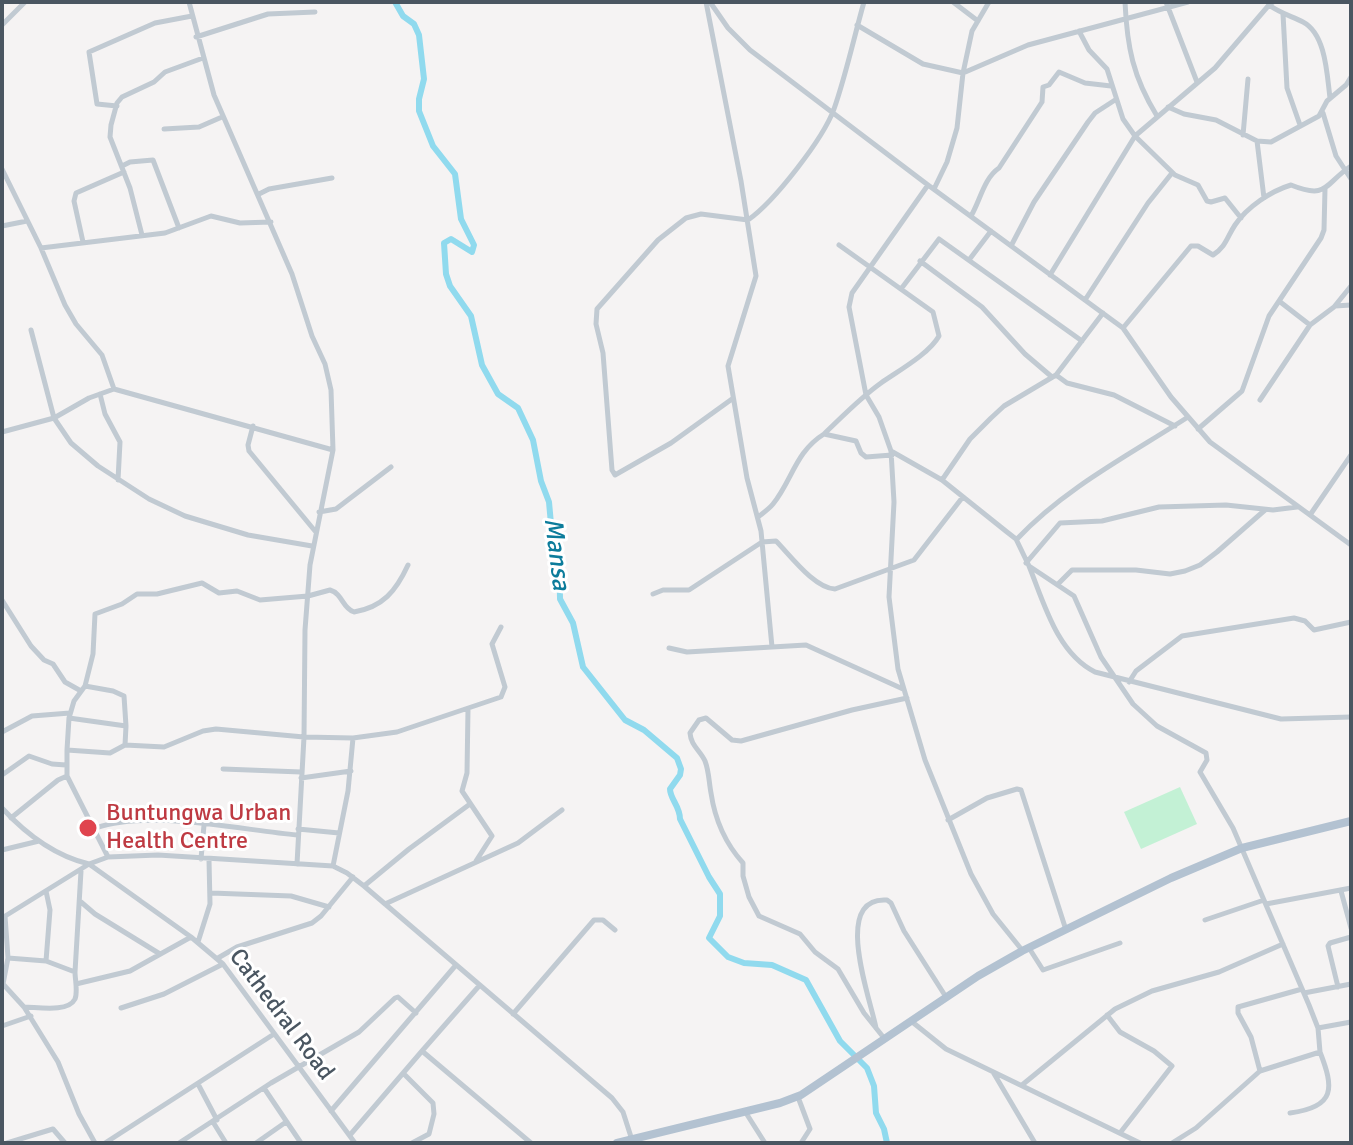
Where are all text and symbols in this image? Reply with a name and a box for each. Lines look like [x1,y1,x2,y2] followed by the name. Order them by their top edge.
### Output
[536,516,576,592] water label: Mansa
[106,800,291,856] place label: Buntungwa Urban Health Centre
[77,817,99,839] marker: Buntungwa Urban Health Centre
[222,944,340,1086] street label: Cathedral Road

